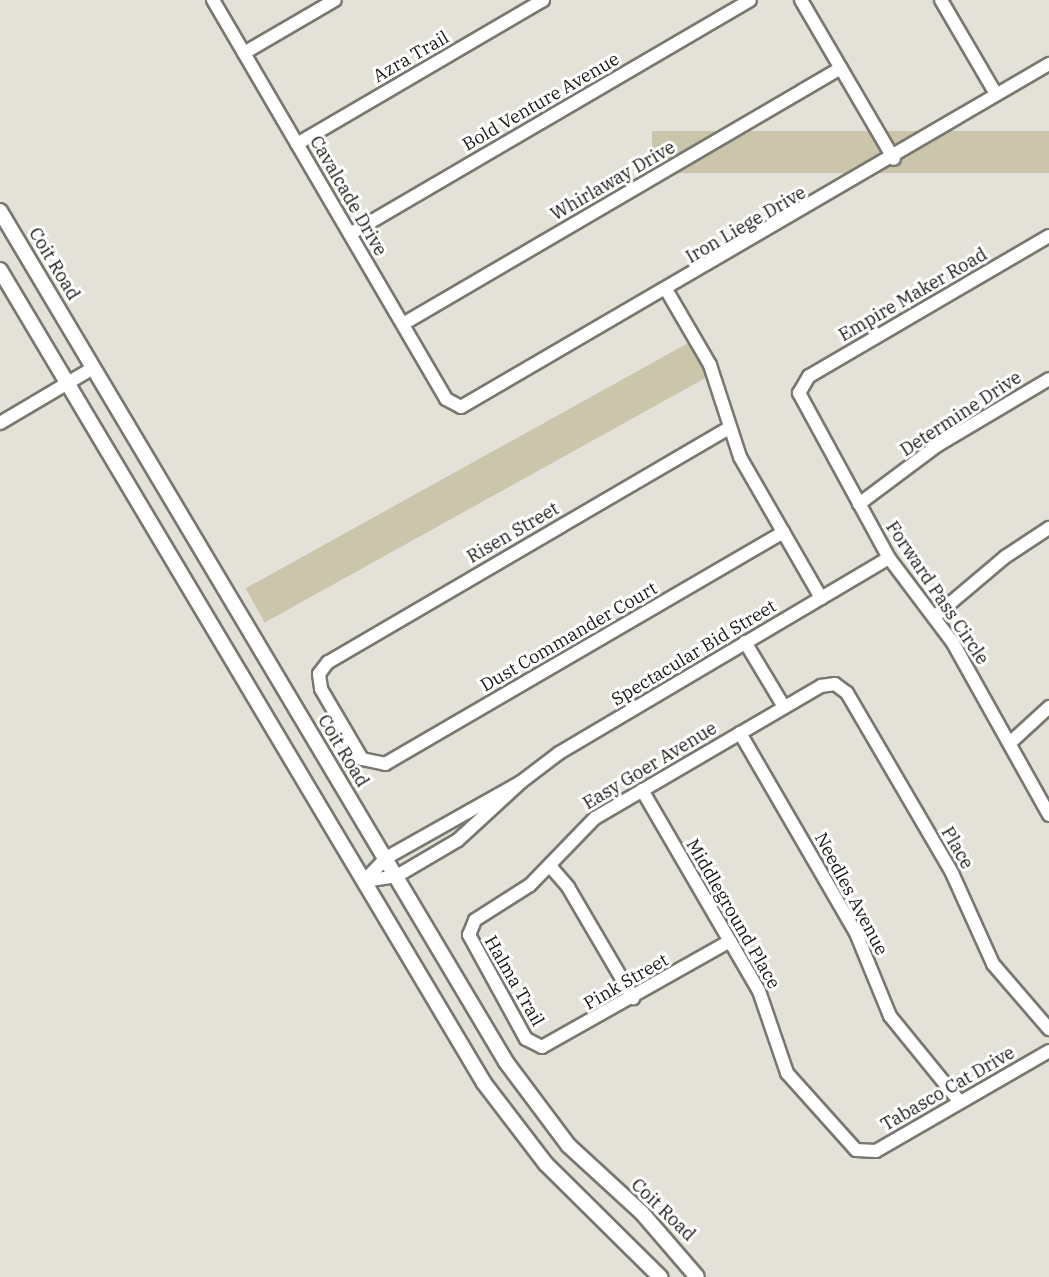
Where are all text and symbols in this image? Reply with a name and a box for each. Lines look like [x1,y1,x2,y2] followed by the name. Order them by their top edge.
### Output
[369,27,453,87] street label: Azra Trail
[459,48,623,156] street label: Bold Venture Avenue
[305,132,391,260] street label: Cavalcade Drive
[547,137,679,225] street label: Whirlaway Drive
[682,182,810,268] street label: Iron Liege Drive
[24,224,84,304] street label: Coit Road
[835,244,991,346] street label: Empire Maker Road
[896,367,1026,461] street label: Determine Drive
[463,498,563,568] street label: Risen Street
[881,517,993,669] street label: Forward Pass Circle
[477,578,661,696] street label: Dust Commander Court
[608,595,780,711] street label: Spectacular Bid Street
[313,711,373,791] street label: Coit Road
[579,718,721,814] street label: Easy Goer Avenue
[936,823,978,873] street label: Place
[810,829,892,959] street label: Needles Avenue
[681,835,785,993] street label: Middleground Place
[479,932,549,1030] street label: Halma Trail
[580,949,672,1015] street label: Pink Street
[877,1042,1019,1136] street label: Tabasco Cat Drive
[626,1174,700,1246] street label: Coit Road

